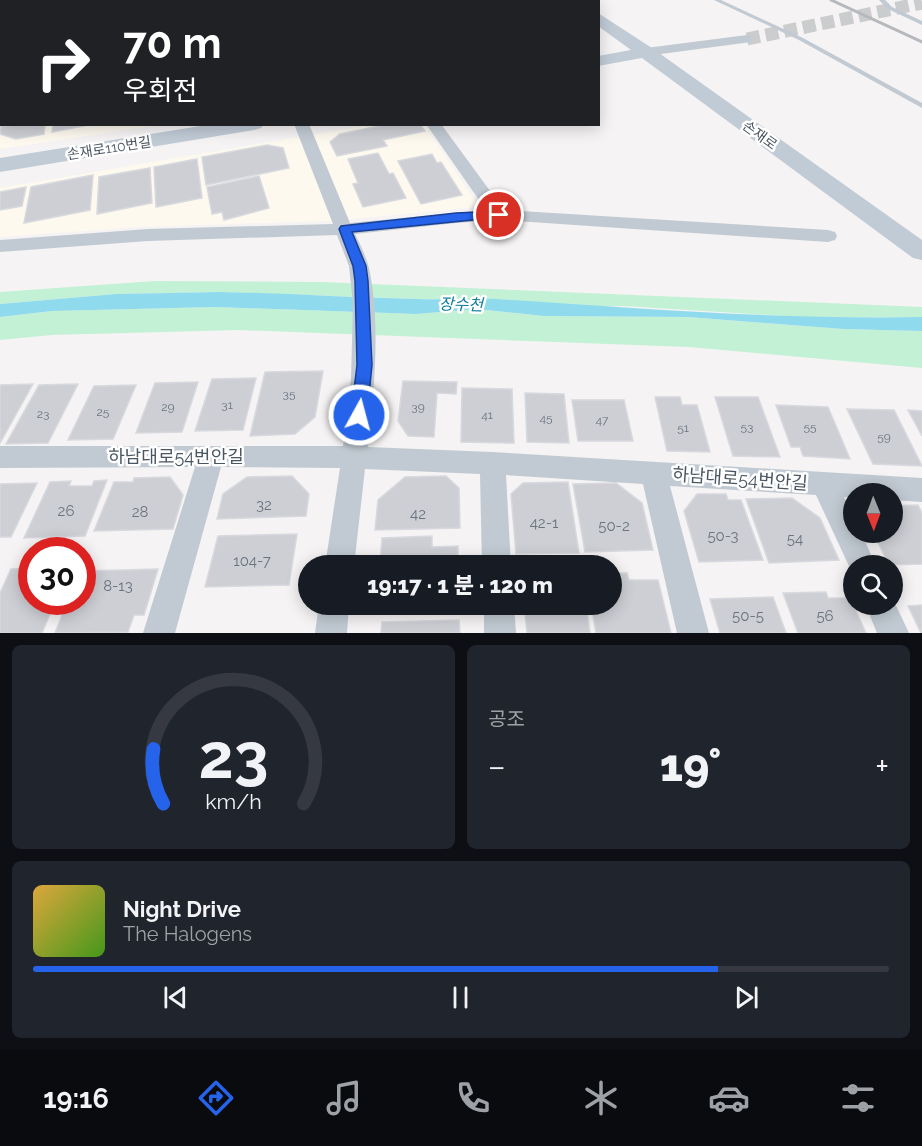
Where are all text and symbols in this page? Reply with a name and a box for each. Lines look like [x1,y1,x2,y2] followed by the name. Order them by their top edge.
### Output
[123,19,222,68] text: 70 m
[24,24,102,102] icon: right
[123,75,198,106] text: 우회전
[740,117,780,153] street label: 손재로
[66,133,152,163] street label: 손재로110번길
[473,189,524,240] pin
[482,198,515,231] icon: arrive
[439,295,486,314] water label: 장수천
[327,383,391,447] position arrow
[283,387,296,401] house number: 35
[221,398,233,412] house number: 31
[161,400,175,414] house number: 29
[411,400,425,414] house number: 39
[97,405,110,419] house number: 25
[37,407,49,421] house number: 23
[481,408,493,422] house number: 41
[539,411,553,425] house number: 45
[596,413,609,427] house number: 47
[741,420,753,434] house number: 53
[803,420,817,434] house number: 55
[677,421,689,435] house number: 51
[877,430,891,444] house number: 59
[108,446,244,467] street label: 하남대로54번안길
[672,463,808,494] street label: 하남대로54번안길
[843,483,903,543] north arrow
[843,483,903,615] map controls
[256,496,272,514] house number: 32
[58,502,74,520] house number: 26
[132,503,148,521] house number: 28
[410,505,426,523] house number: 42
[530,514,559,532] house number: 42-1
[598,517,630,535] house number: 50-2
[707,527,739,545] house number: 50-3
[787,530,803,548] house number: 54
[18,537,96,615] speed limit sign: 30
[233,552,271,570] house number: 104-7
[843,555,903,615] button: search
[367,572,553,598] text: 19:17 · 1 분 · 120 m
[103,577,133,595] house number: 8-13
[732,607,764,625] house number: 50-5
[816,607,834,625] house number: 56
[488,707,525,731] text: 공조
[198,719,269,793] text: 23
[660,739,721,792] text: 19°
[488,747,506,786] text: −
[875,747,889,786] text: +
[205,789,262,814] text: km/h
[123,896,241,922] text: Night Drive
[123,922,252,946] text: The Halogens
[159,981,192,1014] icon: previous
[444,981,477,1014] icon: pause
[730,981,763,1014] icon: next
[195,1077,237,1119] icon: directions
[323,1077,365,1119] icon: music
[452,1077,494,1119] icon: phone
[580,1077,622,1119] icon: climate
[708,1077,750,1119] icon: car
[837,1077,879,1119] icon: filters
[43,1083,109,1114] text: 19:16

